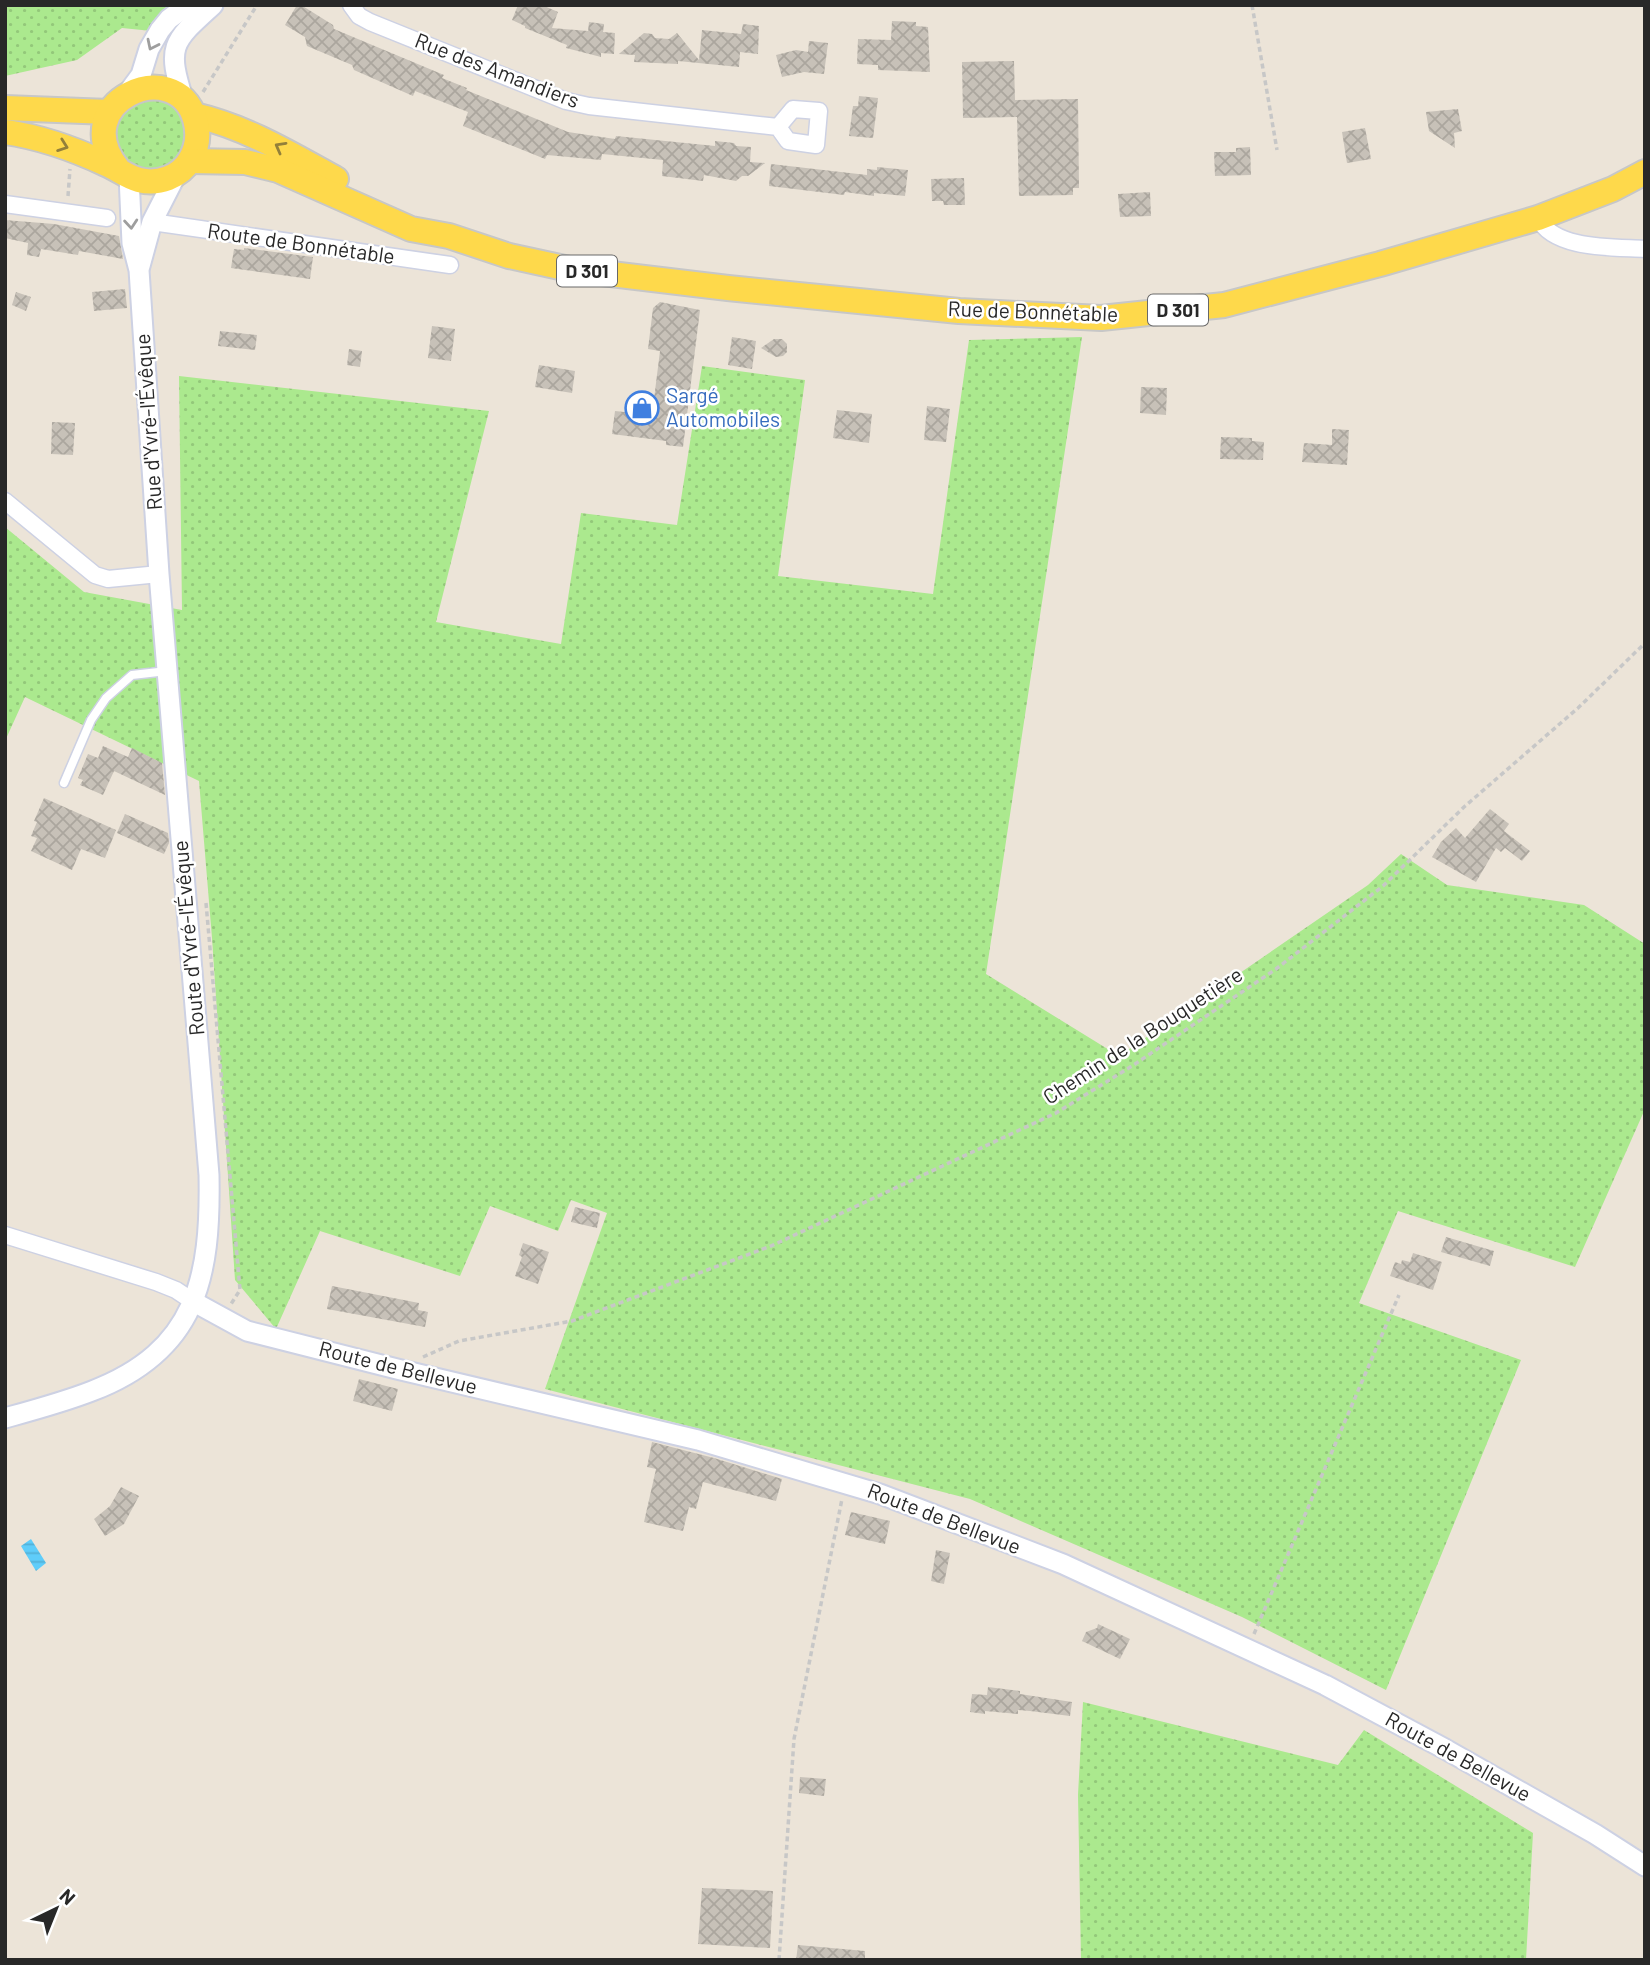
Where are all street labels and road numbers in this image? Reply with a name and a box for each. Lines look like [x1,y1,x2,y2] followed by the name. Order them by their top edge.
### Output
[412,27,583,112] street label: Rue des Amandiers
[206,217,397,268] street label: Route de Bonnétable
[557,256,617,286] road number: D 301
[1148,294,1208,326] road number: D 301
[947,295,1119,326] street label: Rue de Bonnétable
[129,333,166,511] street label: Rue d'Yvré-l'Évêque
[167,840,208,1037] street label: Route d'Yvré-l'Évêque
[1038,961,1247,1109] street label: Chemin de la Bouquetière
[317,1335,480,1398] street label: Route de Bellevue
[864,1477,1025,1558] street label: Route de Bellevue
[1382,1705,1536,1806] street label: Route de Bellevue

